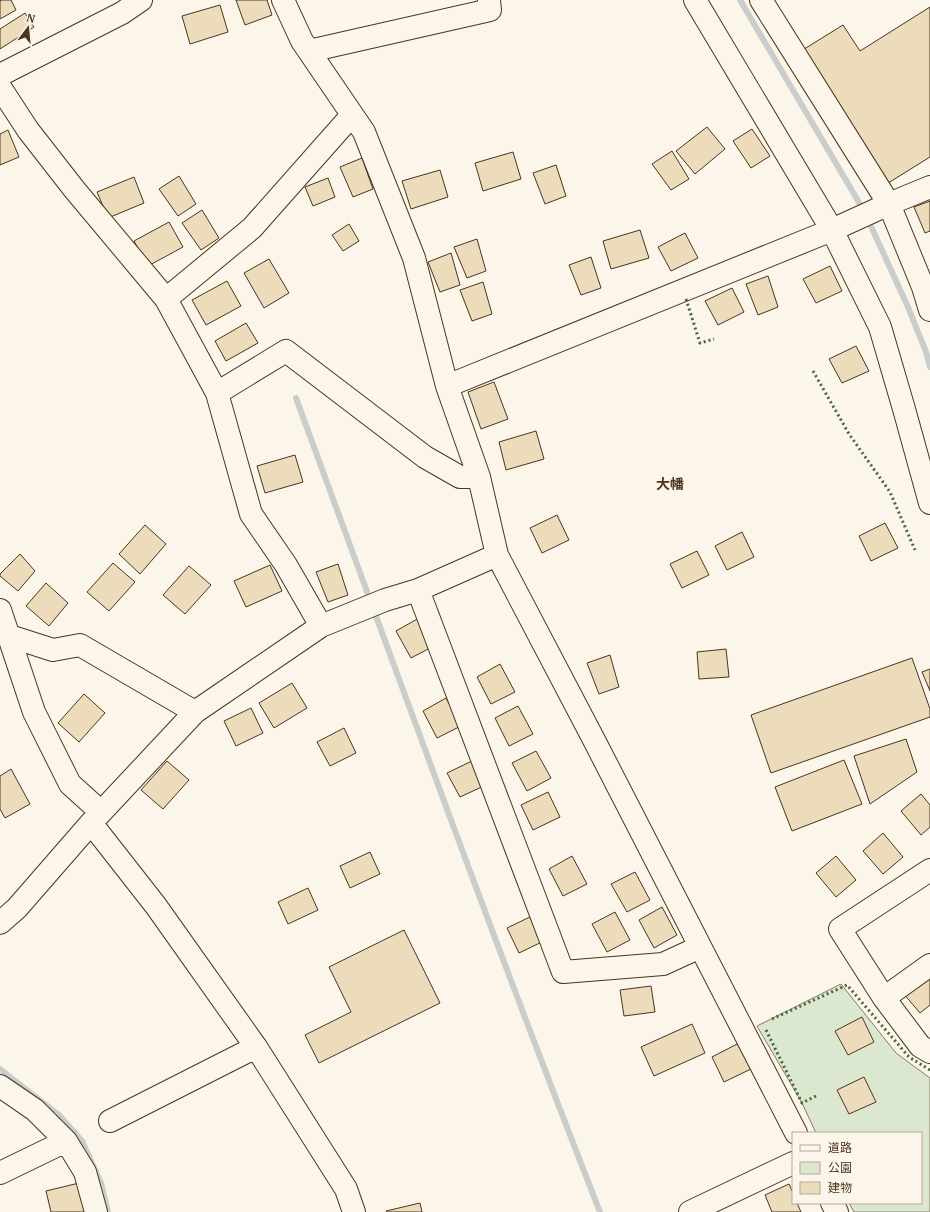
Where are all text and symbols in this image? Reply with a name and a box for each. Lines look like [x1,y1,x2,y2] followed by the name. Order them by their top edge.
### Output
[8,8,48,48] north arrow
[25,11,37,26] text: N
[656,474,684,493] district label: 大幡
[792,1132,922,1204] legend
[828,1140,852,1155] text: 道路
[828,1160,852,1175] text: 公園
[828,1180,852,1195] text: 建物

